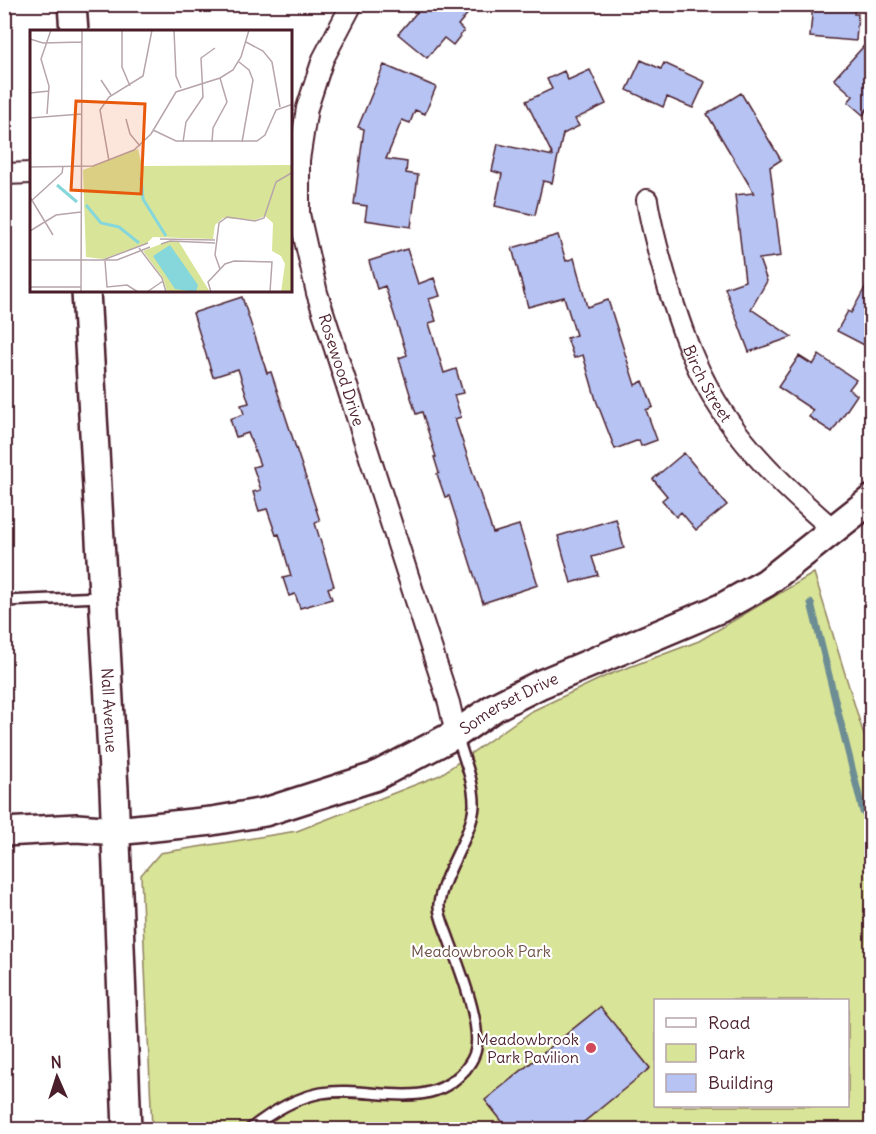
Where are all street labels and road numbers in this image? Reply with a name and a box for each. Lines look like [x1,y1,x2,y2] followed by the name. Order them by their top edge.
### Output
[314,311,369,428] street label: Rosewood Drive
[679,342,737,426] street label: Birch Street
[97,667,122,753] street label: Nall Avenue
[456,668,561,739] street label: Somerset Drive

